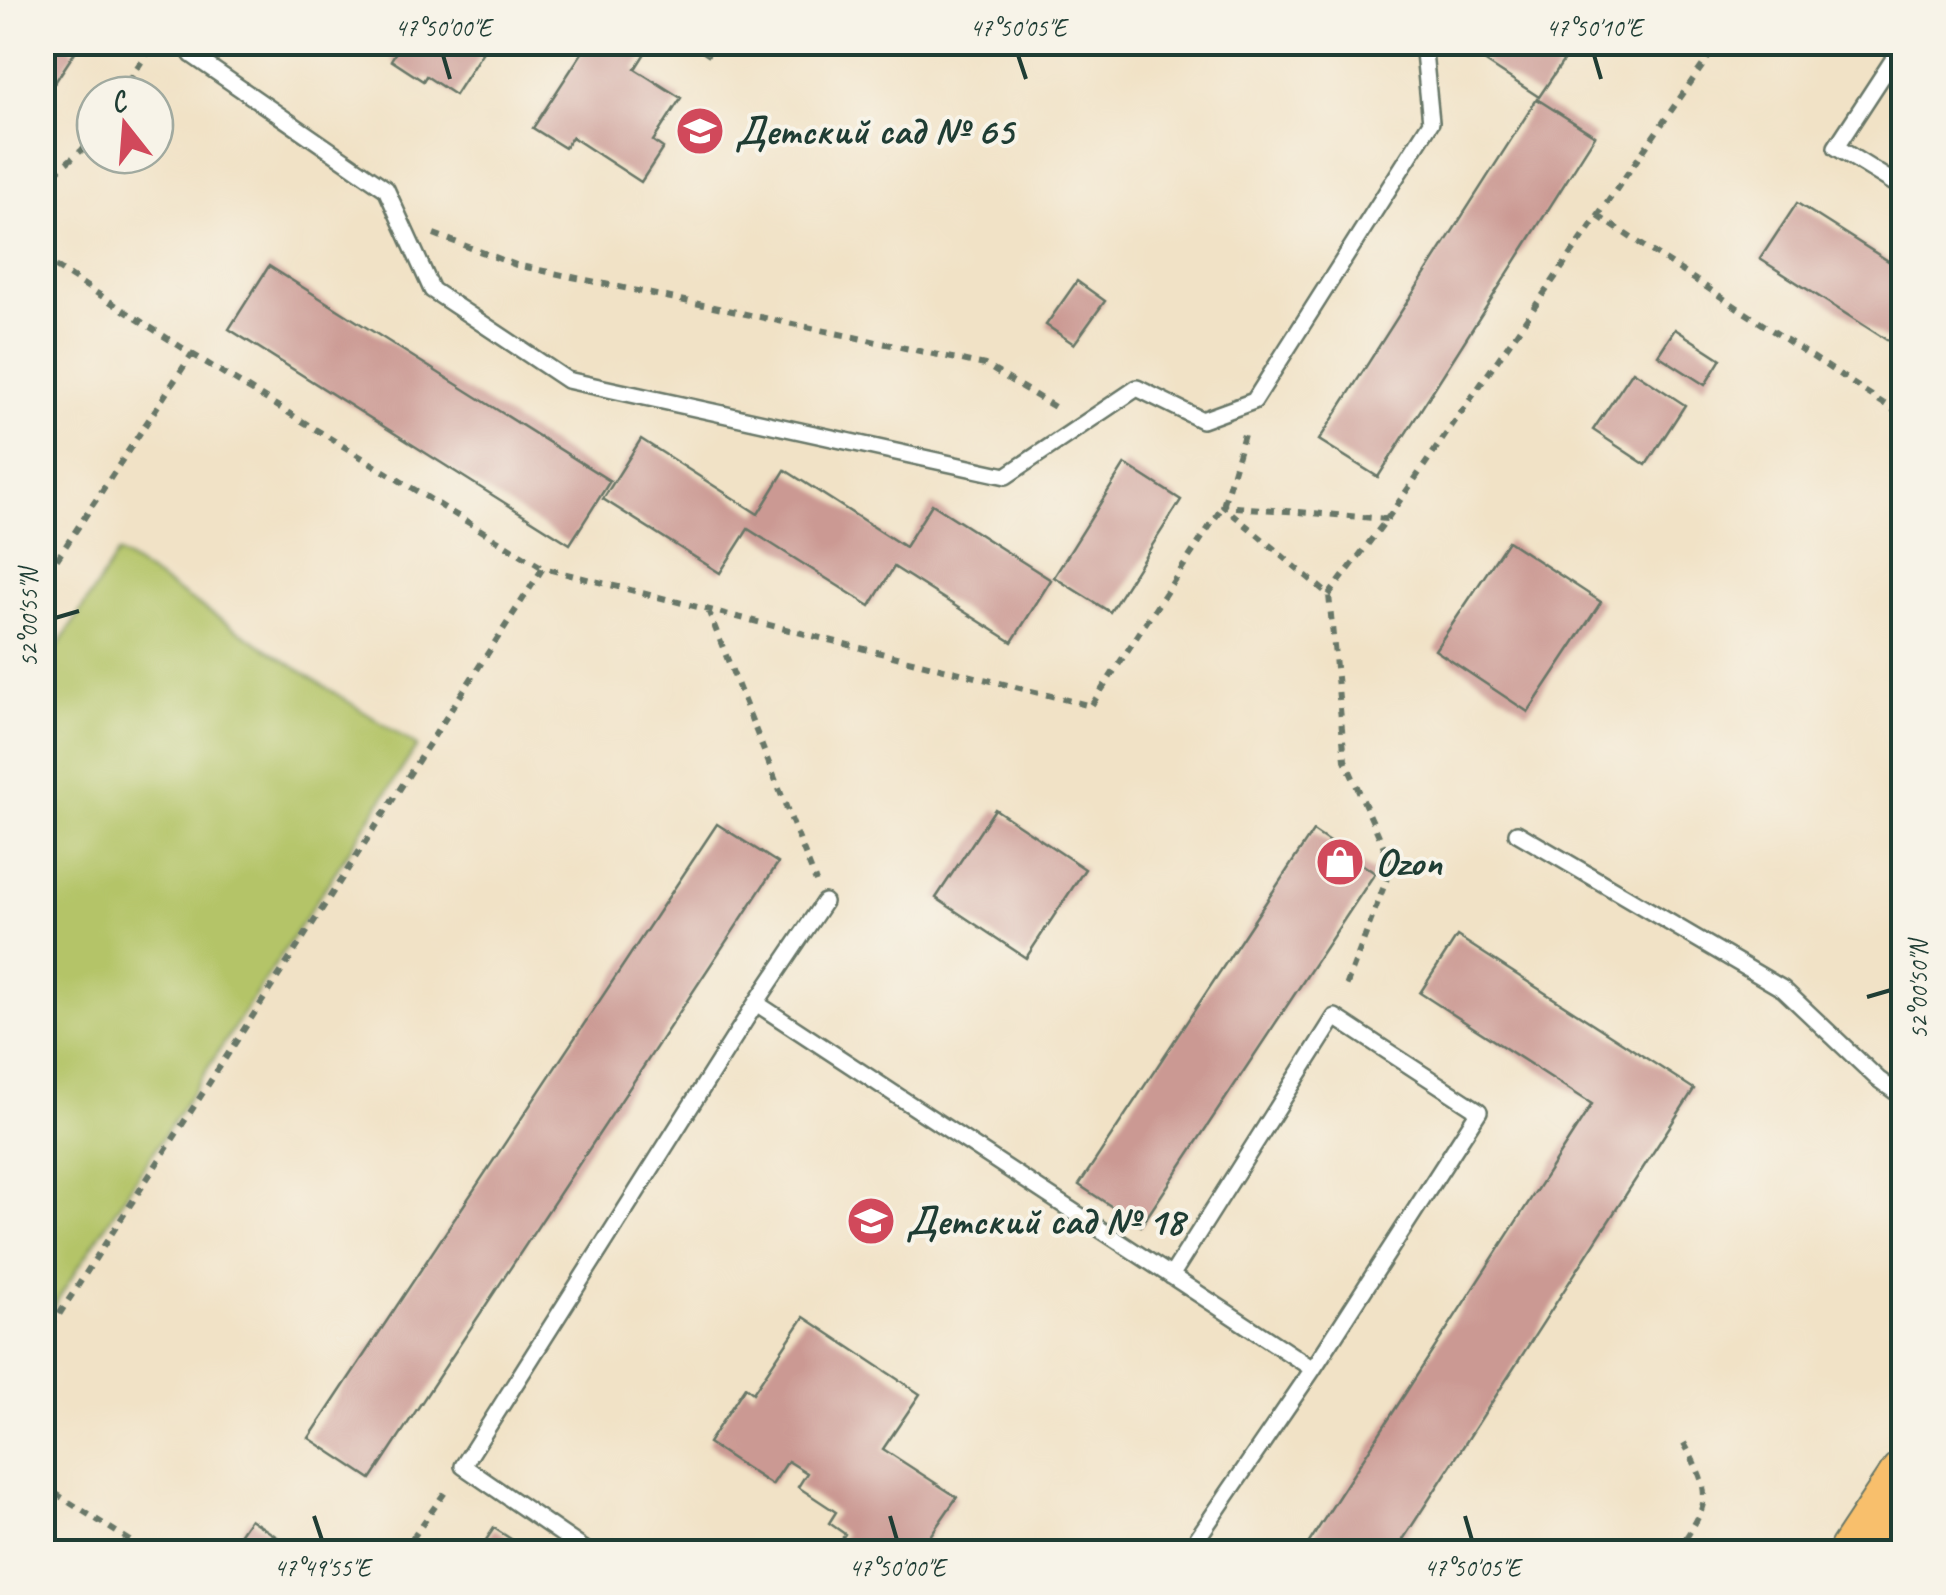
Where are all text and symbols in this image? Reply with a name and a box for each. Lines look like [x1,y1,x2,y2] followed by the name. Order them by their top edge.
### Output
[395,12,494,44] text: 47°50'00"E
[970,12,1069,44] text: 47°50'05"E
[1546,12,1645,44] text: 47°50'10"E
[75,75,175,175] north arrow
[106,82,133,120] text: С
[674,105,726,157] school or university icon: Детский сад № 65
[735,106,1017,156] place label: Детский сад № 65
[13,565,45,667] text: 52°00'55"N
[1314,836,1366,888] shop icon: Ozon
[1375,837,1442,887] place label: Ozon
[1903,937,1935,1039] text: 52°00'50"N
[845,1195,897,1247] school or university icon: Детский сад № 18
[906,1196,1189,1246] place label: Детский сад № 18
[274,1552,373,1584] text: 47°49'55"E
[849,1552,948,1584] text: 47°50'00"E
[1424,1552,1523,1584] text: 47°50'05"E

